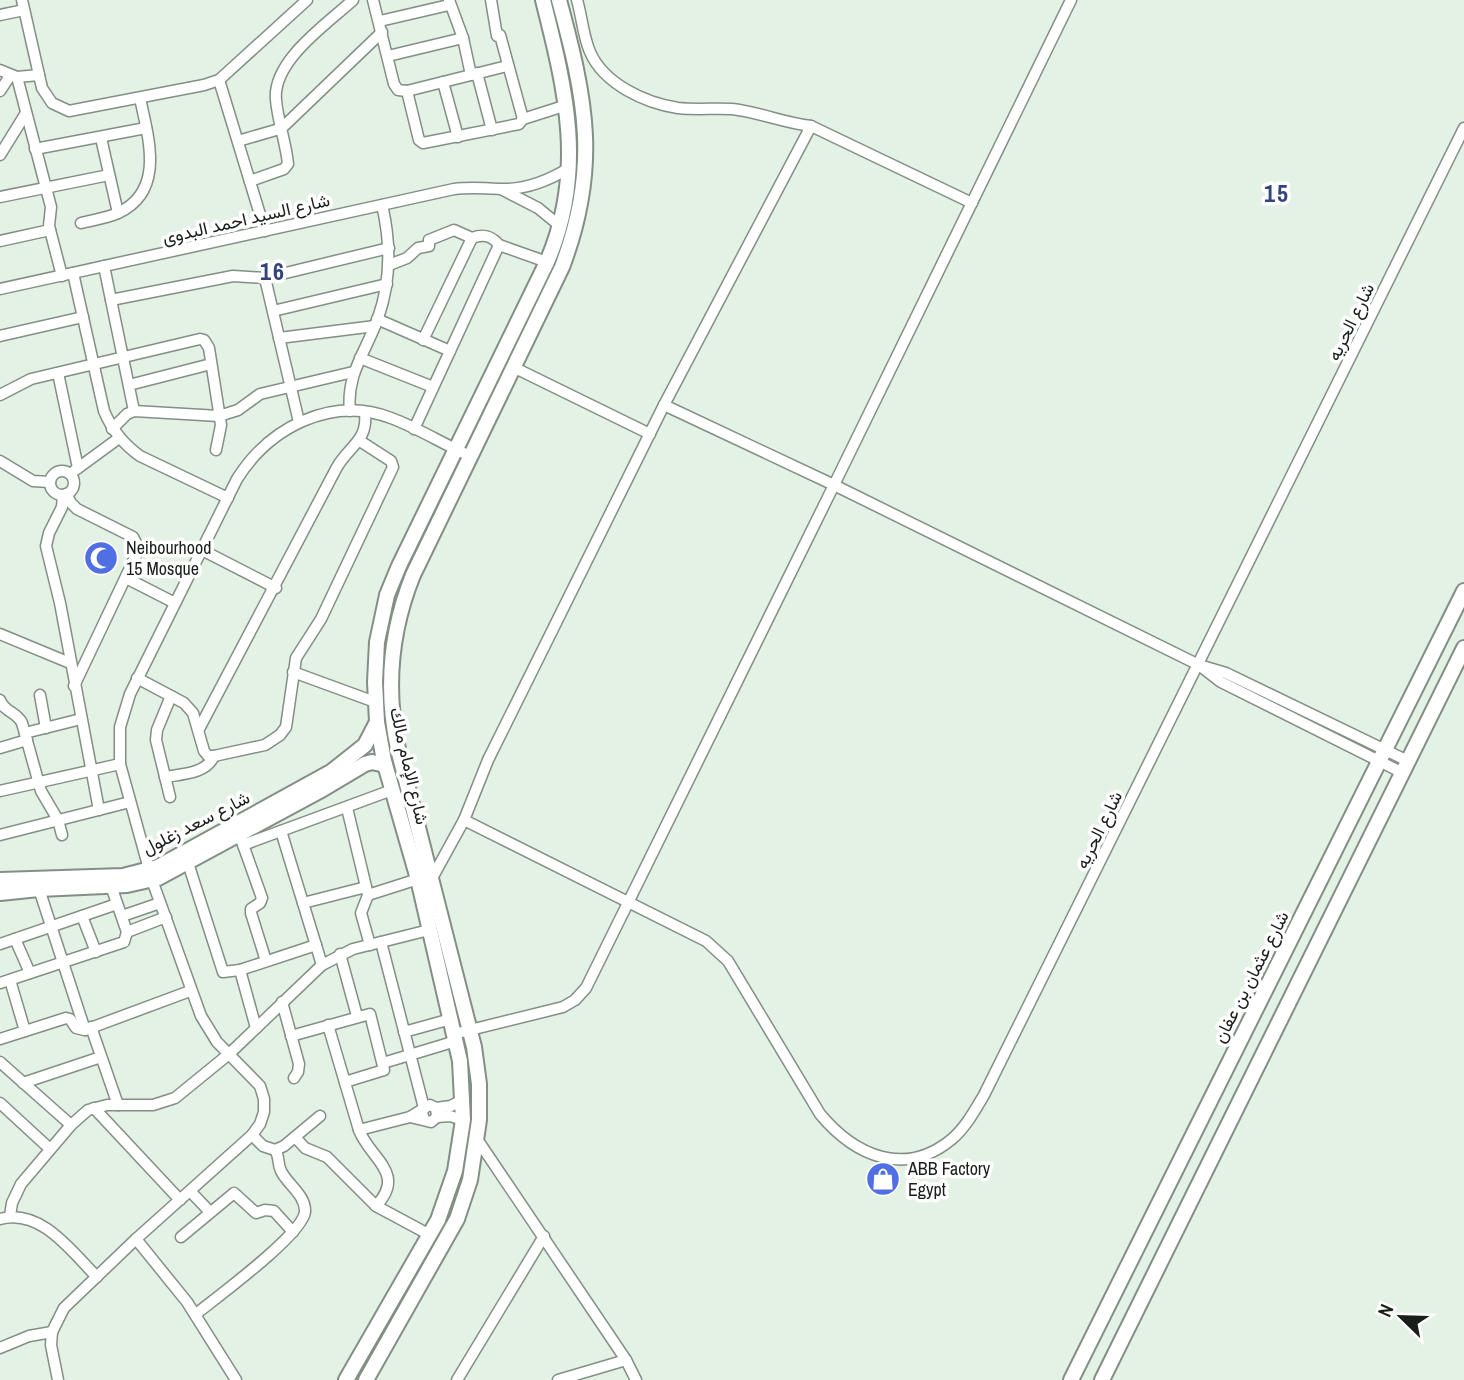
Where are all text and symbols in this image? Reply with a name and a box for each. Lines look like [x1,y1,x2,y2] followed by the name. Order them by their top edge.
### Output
[1264,177,1290,209] district label: 15
[160,187,332,250] street label: شارع السيد احمد البدوى
[260,255,286,287] district label: 16
[1321,279,1380,365] street label: شارع الحريه
[126,535,211,581] place label: Neibourhood 15 Mosque
[82,539,120,577] mosque icon: Neibourhood 15 Mosque
[384,705,435,827] street label: شارع الإمام مالك
[138,785,254,860] street label: شارع سعد زغلول
[1069,787,1128,873] street label: شارع الحريه
[1206,906,1295,1047] street label: شارع عثمان بن عفان
[907,1156,991,1202] place label: ABB Factory Egypt
[864,1160,902,1198] shop icon: ABB Factory Egypt
[1366,1282,1436,1352] north arrow
[1371,1300,1400,1321] text: N

